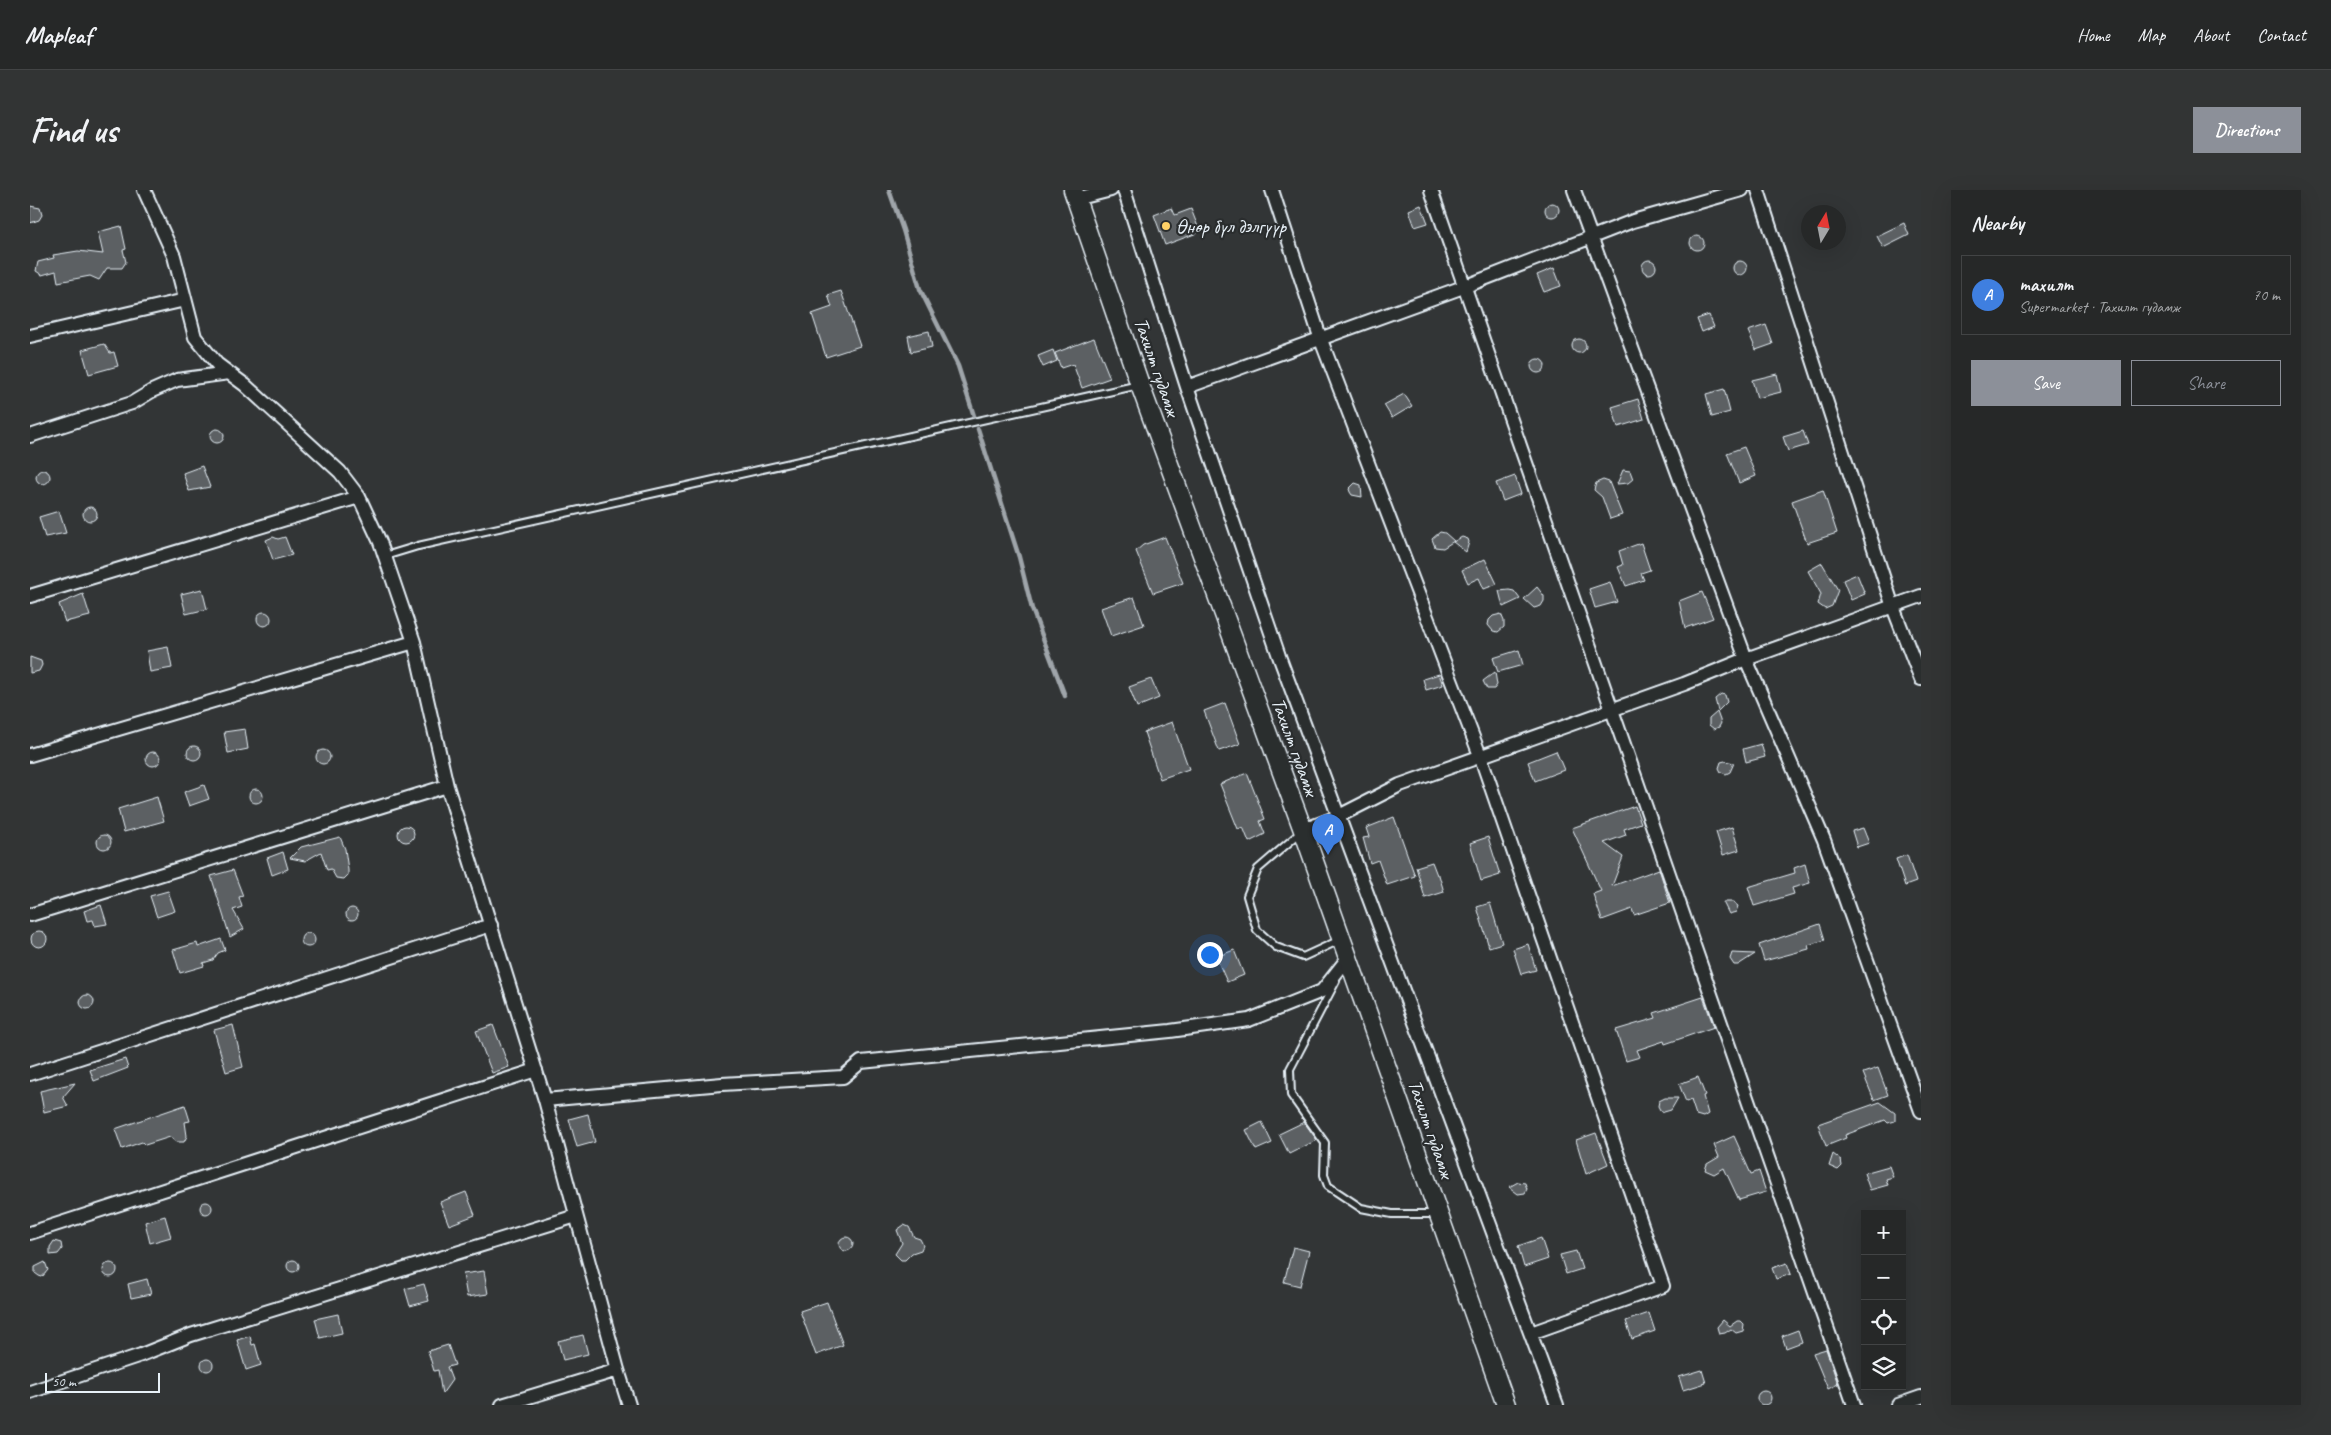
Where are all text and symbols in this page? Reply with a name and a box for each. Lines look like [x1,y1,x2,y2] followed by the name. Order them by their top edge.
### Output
[25,20,92,50] text: Mapleaf
[2077,24,2110,46] text: Home
[2138,24,2165,46] text: Map
[2193,24,2229,46] text: About
[2257,24,2306,46] text: Contact
[2193,107,2301,153] button: Directions
[30,108,117,153] text: Find us
[1801,205,1846,250] north arrow
[1971,210,2024,236] text: Nearby
[1176,214,1287,239] place label: Өнөр бүл дэлгүүр
[1160,220,1172,232] marker: Өнөр бүл дэлгүүр
[2019,273,2072,297] text: тахилт
[1984,285,1992,305] text: A
[2253,285,2280,305] text: 70 m
[2019,297,2180,317] text: Supermarket · Тахилт гудамж
[1128,314,1186,422] street label: Тахилт гудамж
[1971,360,2121,406] button: Save
[2131,360,2281,406] button: Share
[1266,694,1325,802] street label: Тахилт гудамж
[1312,814,1344,855] pin: A
[1197,942,1223,968] your location
[1402,1076,1460,1184] street label: Тахилт гудамж
[1861,1210,1906,1390] map controls
[1861,1210,1906,1255] button: +
[1861,1255,1906,1300] button: −
[1861,1300,1906,1345] button: locate
[1861,1345,1906,1390] button: layers
[45,1370,160,1393] scale bar
[52,1373,76,1390] text: 50 m

